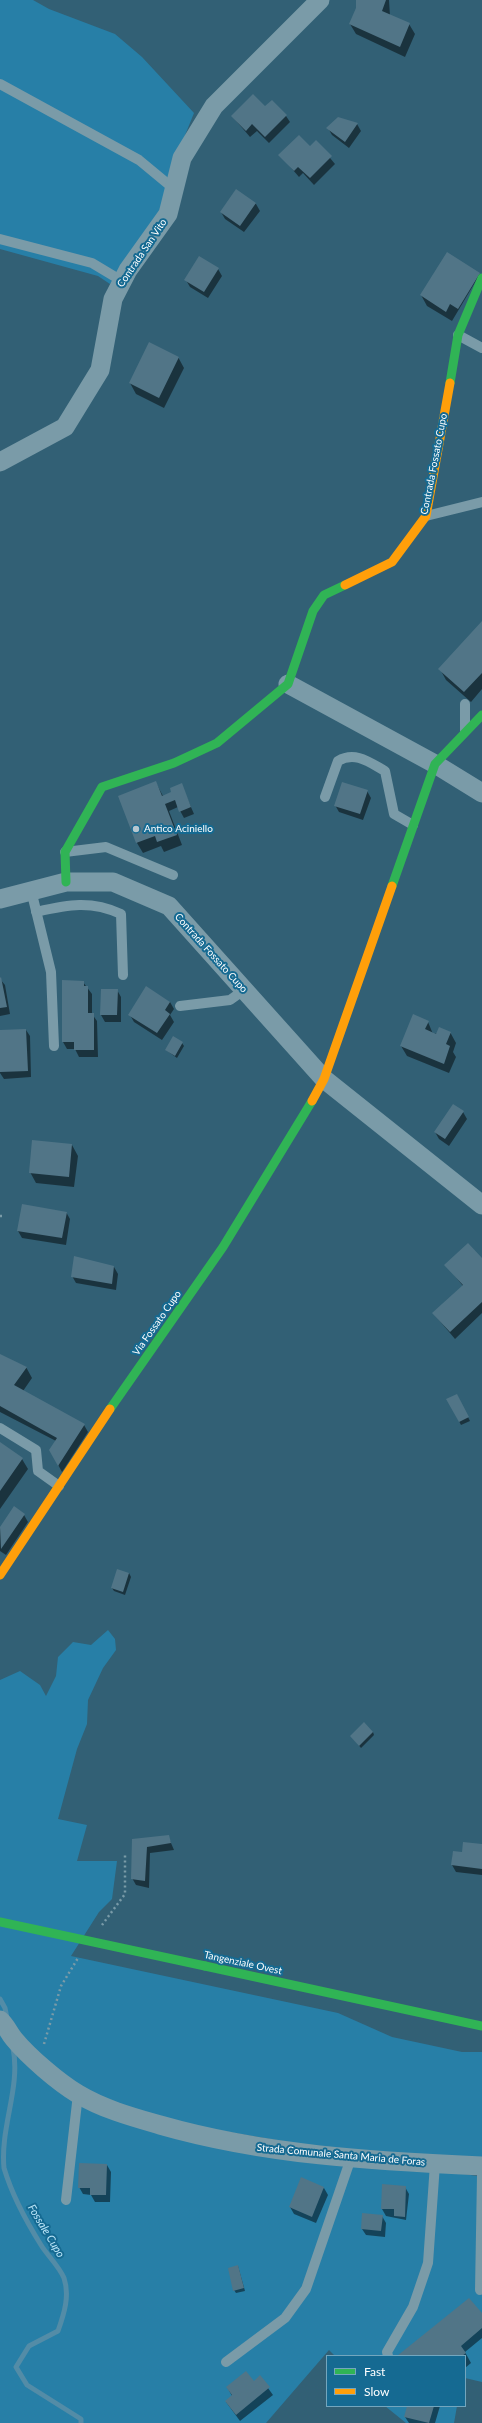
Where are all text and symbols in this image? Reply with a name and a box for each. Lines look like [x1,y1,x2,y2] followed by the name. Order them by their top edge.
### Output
[115,217,169,289] street label: Contrada San Vito
[418,412,450,516] street label: Contrada Fossato Cupo
[144,823,213,835] place label: Antico Aciniello
[131,824,141,834] marker: Antico Aciniello
[172,911,250,995] street label: Contrada Fossato Cupo
[130,1288,184,1358] street label: Via Fossato Cupo
[203,1949,283,1977] street label: Tangenziale Ovest
[256,2142,426,2168] street label: Strada Comunale Santa Maria de Foras
[25,2202,67,2260] water label: Fossale Cupo
[326,2355,466,2407] legend
[364,2364,385,2379] text: Fast
[364,2384,389,2399] text: Slow

